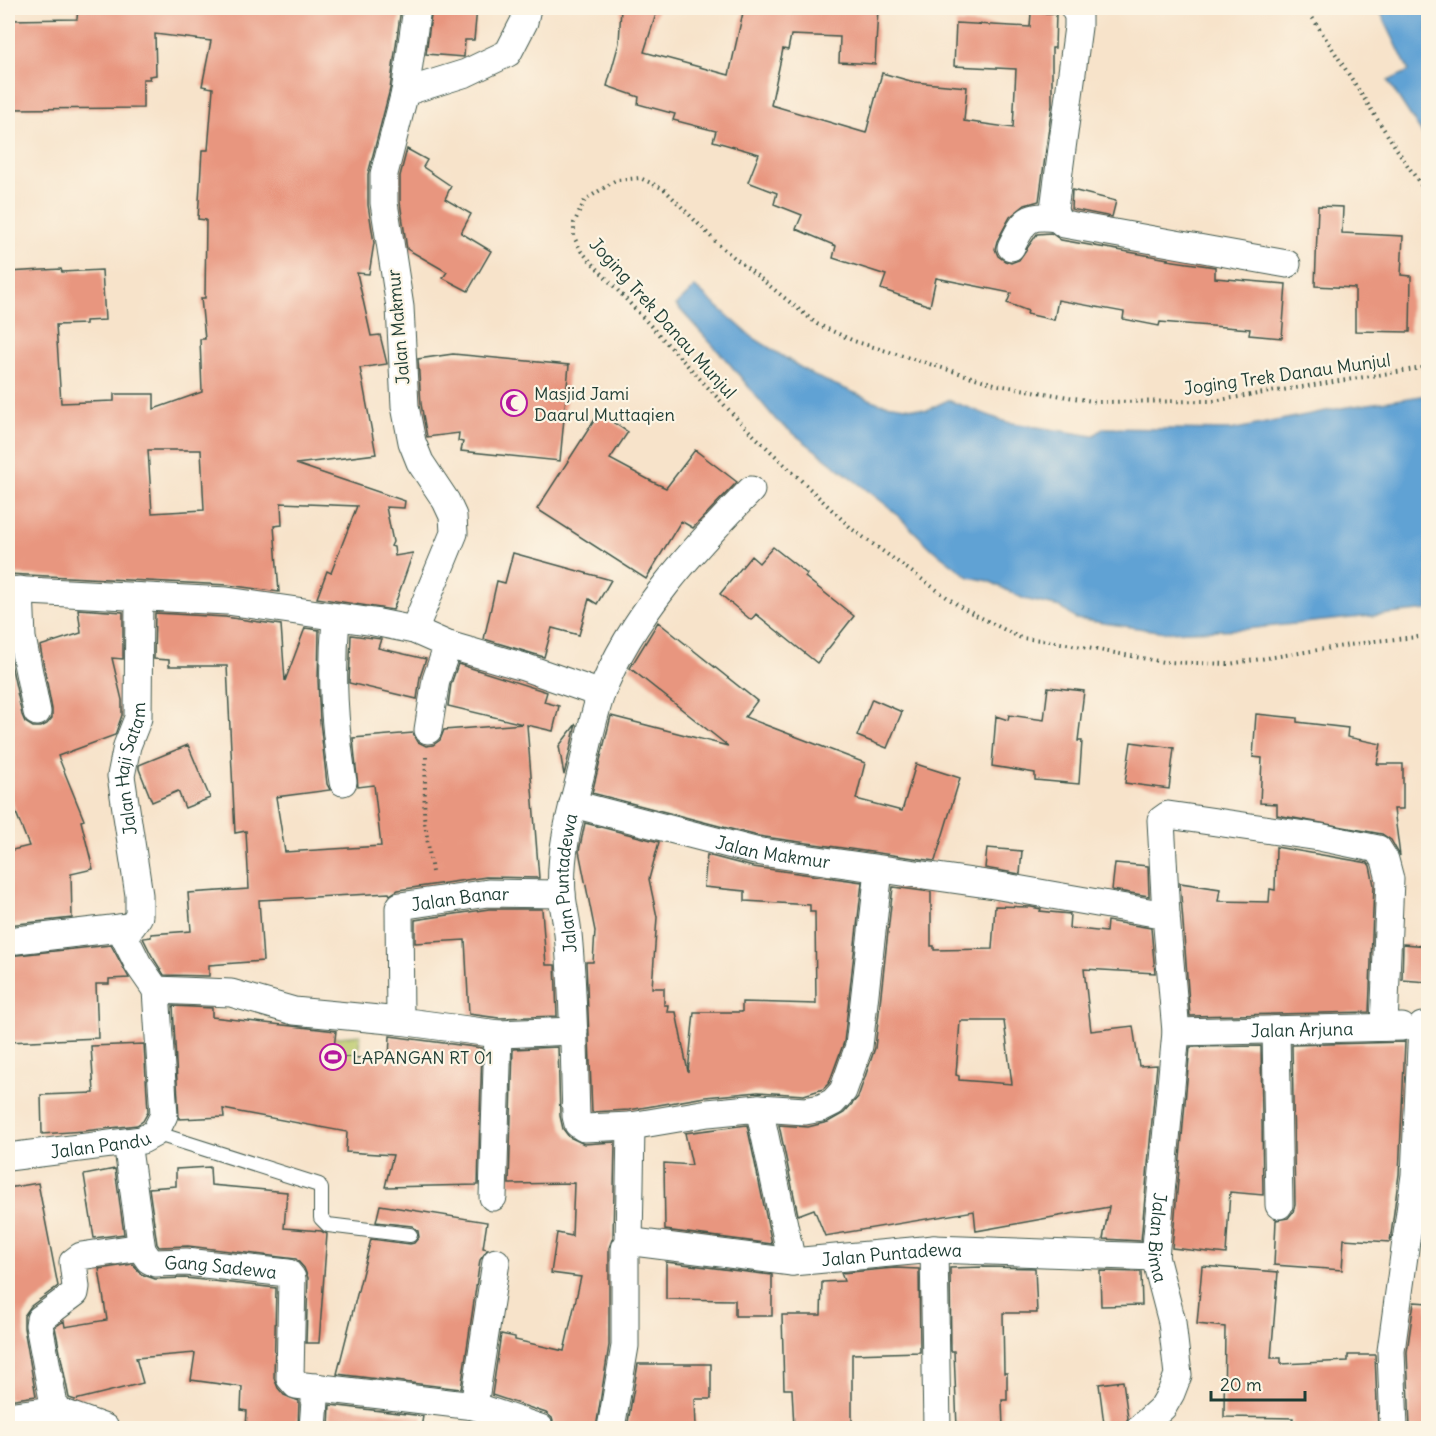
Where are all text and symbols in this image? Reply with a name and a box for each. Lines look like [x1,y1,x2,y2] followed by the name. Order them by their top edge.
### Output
[585,233,741,403] street label: Joging Trek Danau Munjul
[381,268,415,386] street label: Jalan Makmur
[1182,348,1392,400] street label: Joging Trek Danau Munjul
[534,382,675,426] place label: Masjid Jami Daarul Muttaqien
[499,388,529,418] mosque icon: Masjid Jami Daarul Muttaqien
[109,702,150,837] street label: Jalan Haji Satam
[550,811,582,954] street label: Jalan Puntadewa
[713,830,833,873] street label: Jalan Makmur
[410,881,510,916] street label: Jalan Banar
[1250,1017,1354,1042] street label: Jalan Arjuna
[318,1042,348,1072] sports icon: LAPANGAN RT 01
[352,1046,493,1069] place label: LAPANGAN RT 01
[49,1126,155,1163] street label: Jalan Pandu
[1144,1192,1173,1285] street label: Jalan Bima
[820,1237,962,1271] street label: Jalan Puntadewa
[164,1250,278,1283] street label: Gang Sadewa
[1211,1364,1306,1402] scale bar
[1220,1373,1262,1396] text: 20 m

